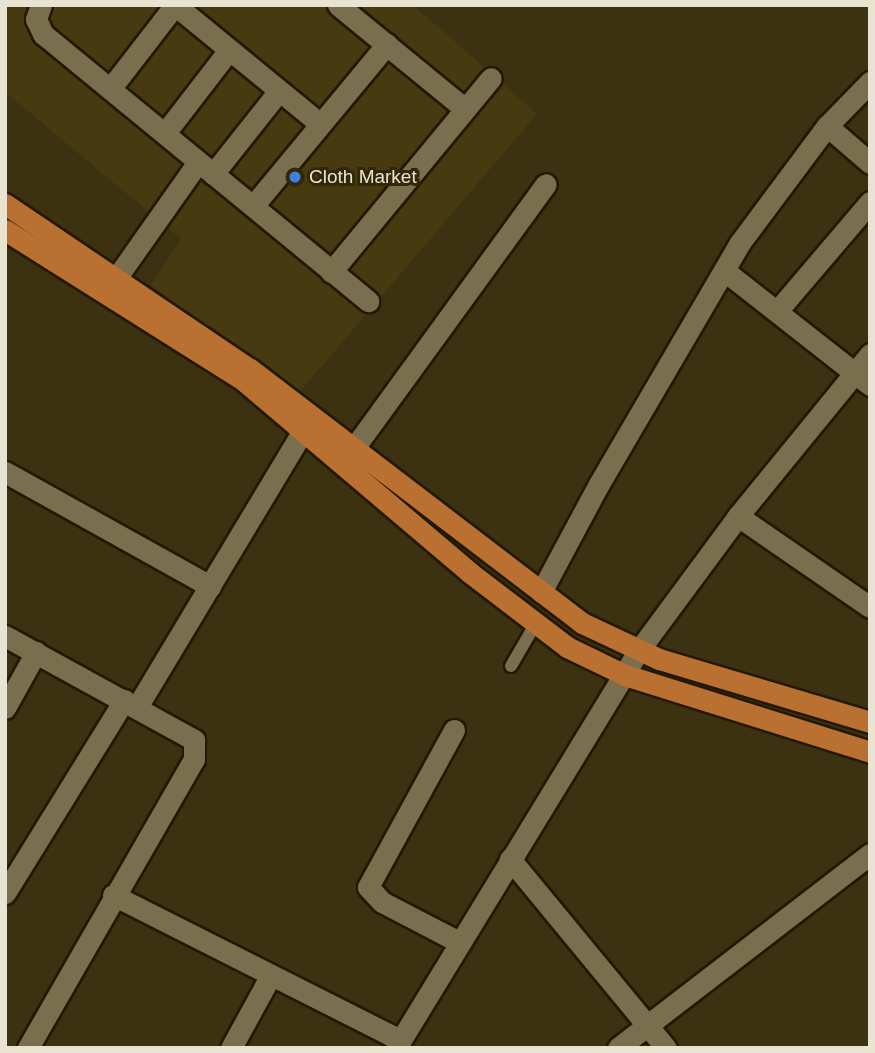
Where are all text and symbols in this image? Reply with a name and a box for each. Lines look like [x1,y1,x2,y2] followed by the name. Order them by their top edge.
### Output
[309,166,417,188] place label: Cloth Market
[287,169,303,185] marker: Cloth Market

